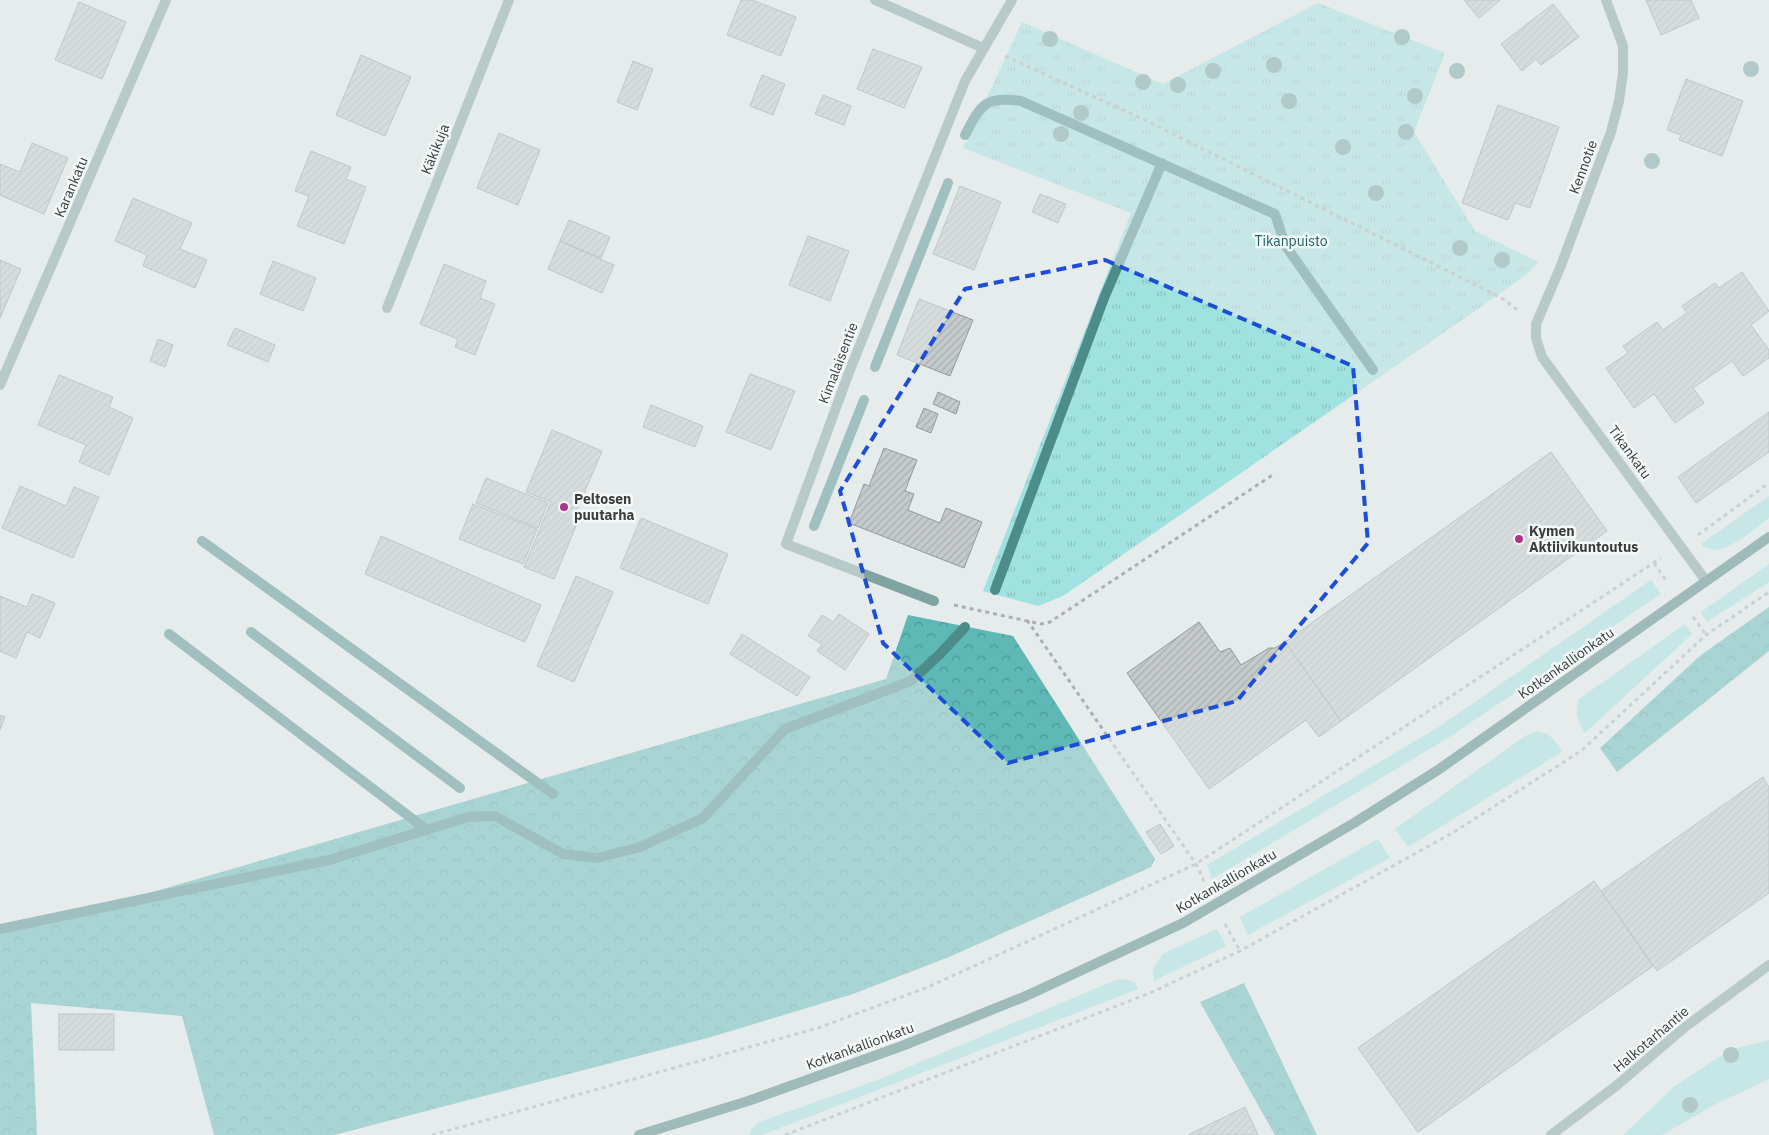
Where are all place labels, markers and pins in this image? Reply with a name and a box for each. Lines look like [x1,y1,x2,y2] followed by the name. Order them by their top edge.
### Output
[574,490,635,524] place label: Peltosen puutarha
[558,501,570,513] marker: Peltosen puutarha
[1529,522,1638,556] place label: Kymen Aktiivikuntoutus
[1513,533,1525,545] marker: Kymen Aktiivikuntoutus

